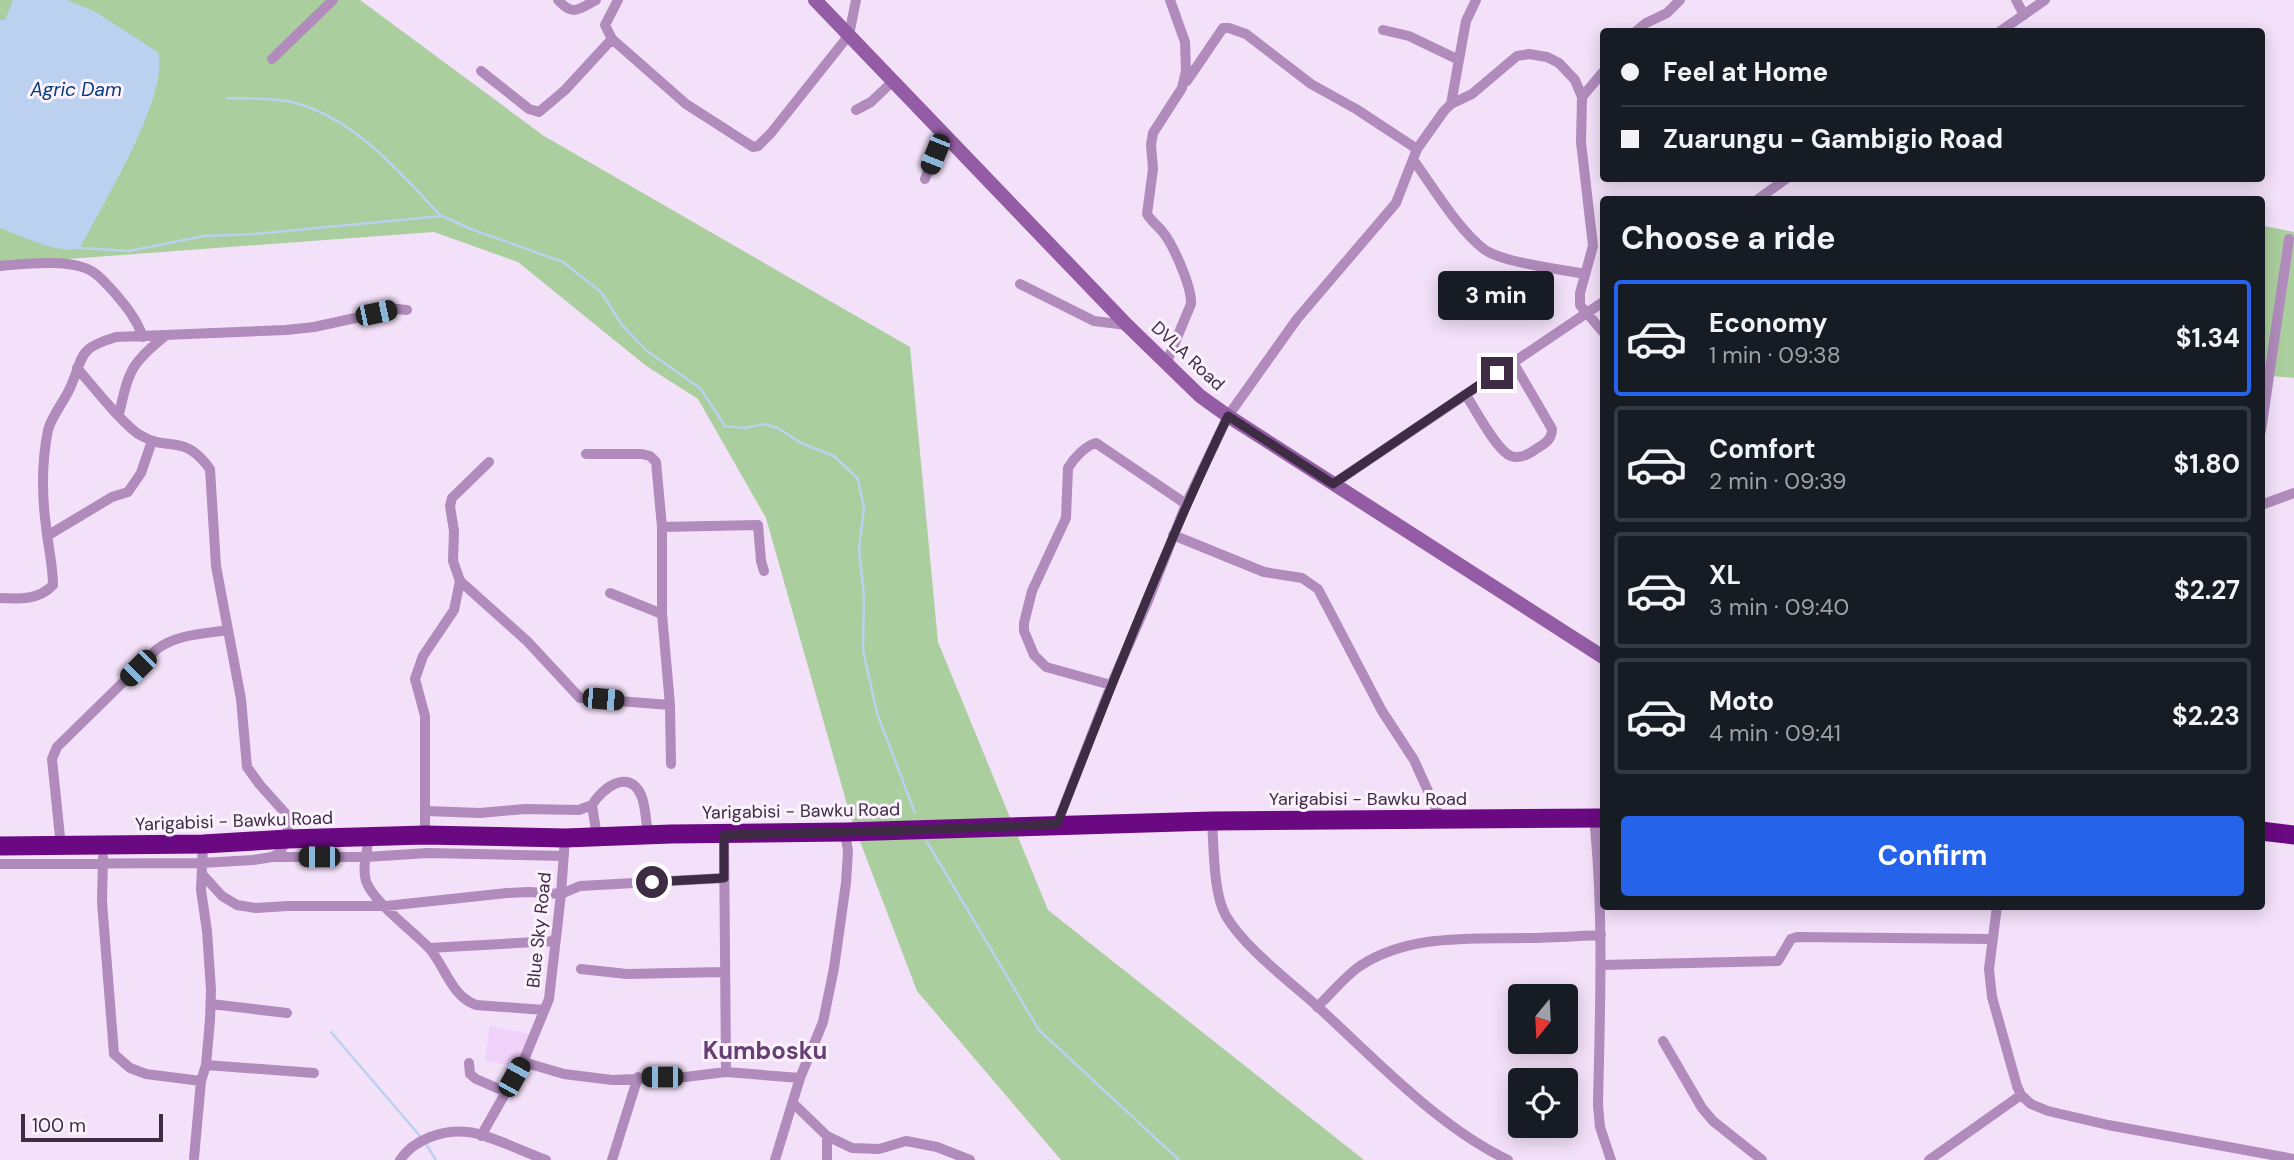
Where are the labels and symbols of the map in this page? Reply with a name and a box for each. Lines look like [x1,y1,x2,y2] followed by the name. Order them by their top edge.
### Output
[29,77,122,102] water label: Agric Dam
[918,131,953,177] car
[1439,272,1555,320] callout: 3 min
[354,298,399,328] car
[1146,316,1230,396] street label: DVLA Road
[1481,357,1513,389] route end
[116,646,161,690] car
[582,687,625,711] car
[1269,787,1467,811] street label: Yarigabisi - Bawku Road
[702,797,900,825] street label: Yarigabisi - Bawku Road
[135,806,333,836] street label: Yarigabisi - Bawku Road
[299,847,341,868] car
[636,866,668,898] route start
[521,871,557,989] street label: Blue Sky Road
[1508,984,1578,1054] north arrow
[703,1035,827,1066] district label: Kumbosku
[495,1054,534,1100] car
[642,1067,684,1088] car
[21,1111,163,1143] scale bar

